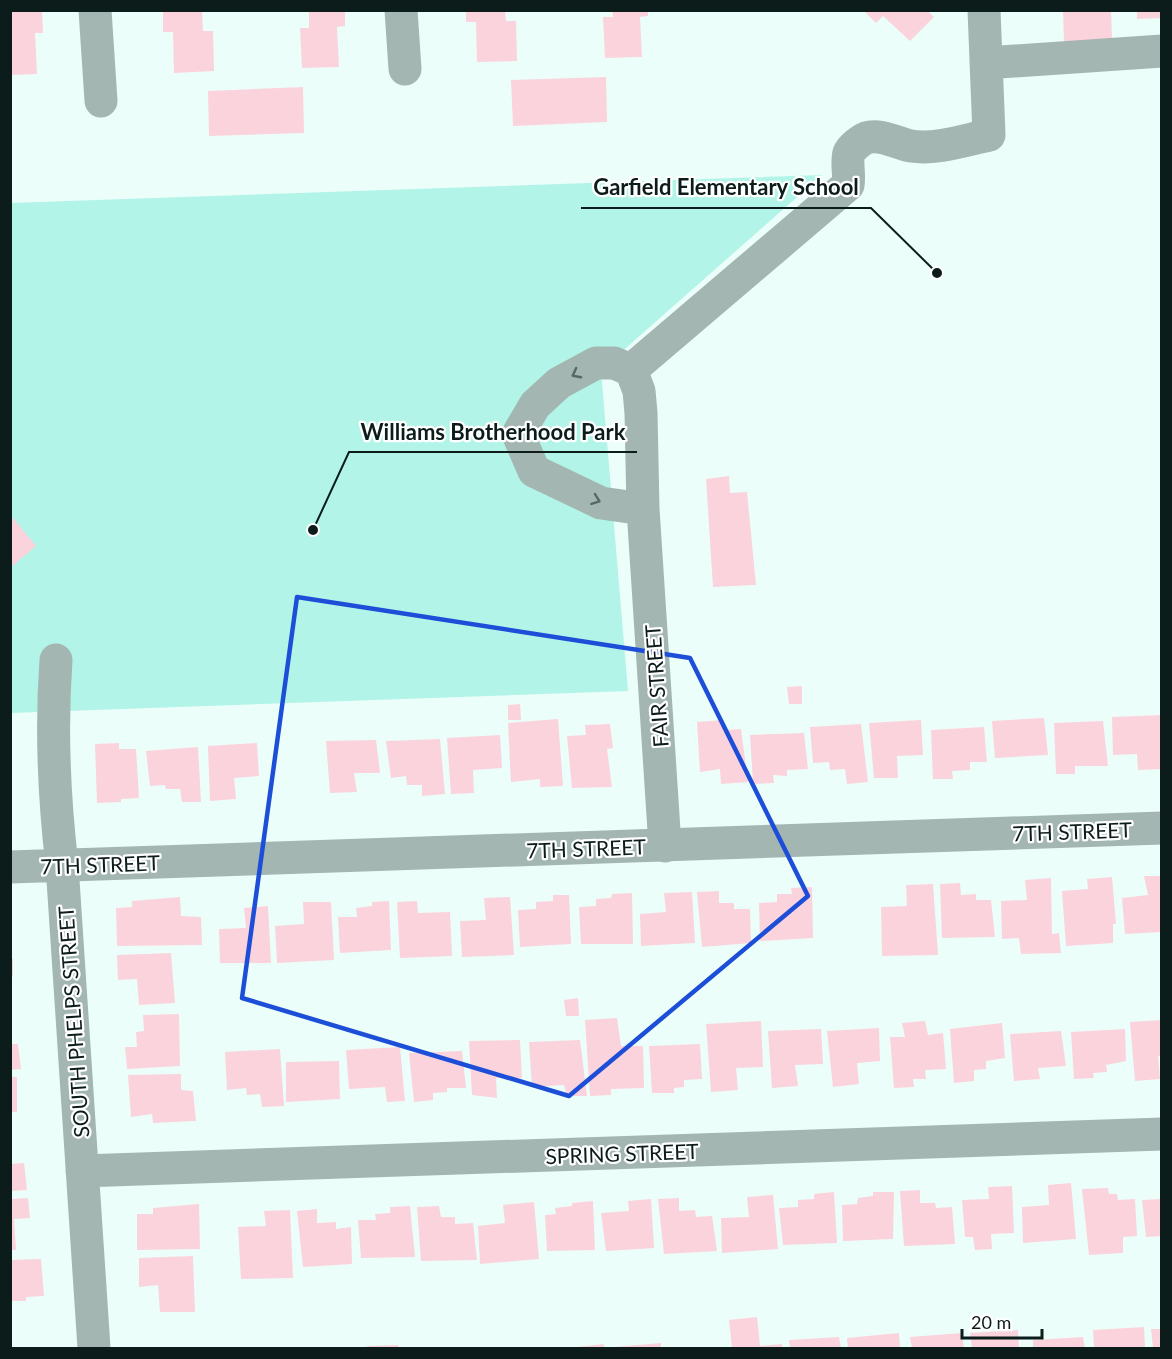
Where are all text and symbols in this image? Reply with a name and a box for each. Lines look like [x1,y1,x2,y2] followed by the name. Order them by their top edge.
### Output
[581,168,871,208] callout: Garfield Elementary School
[593,173,859,200] text: Garfield Elementary School
[572,367,583,378] one-way arrow
[349,412,637,452] callout: Williams Brotherhood Park
[361,418,626,445] text: Williams Brotherhood Park
[590,493,601,505] one-way arrow
[639,623,673,748] street label: FAIR STREET
[1012,816,1133,846] street label: 7TH STREET
[526,833,647,863] street label: 7TH STREET
[40,849,161,879] street label: 7TH STREET
[52,905,94,1139] street label: SOUTH PHELPS STREET
[545,1138,700,1168] street label: SPRING STREET
[962,1302,1042,1340] scale bar
[971,1311,1011,1333] text: 20 m

